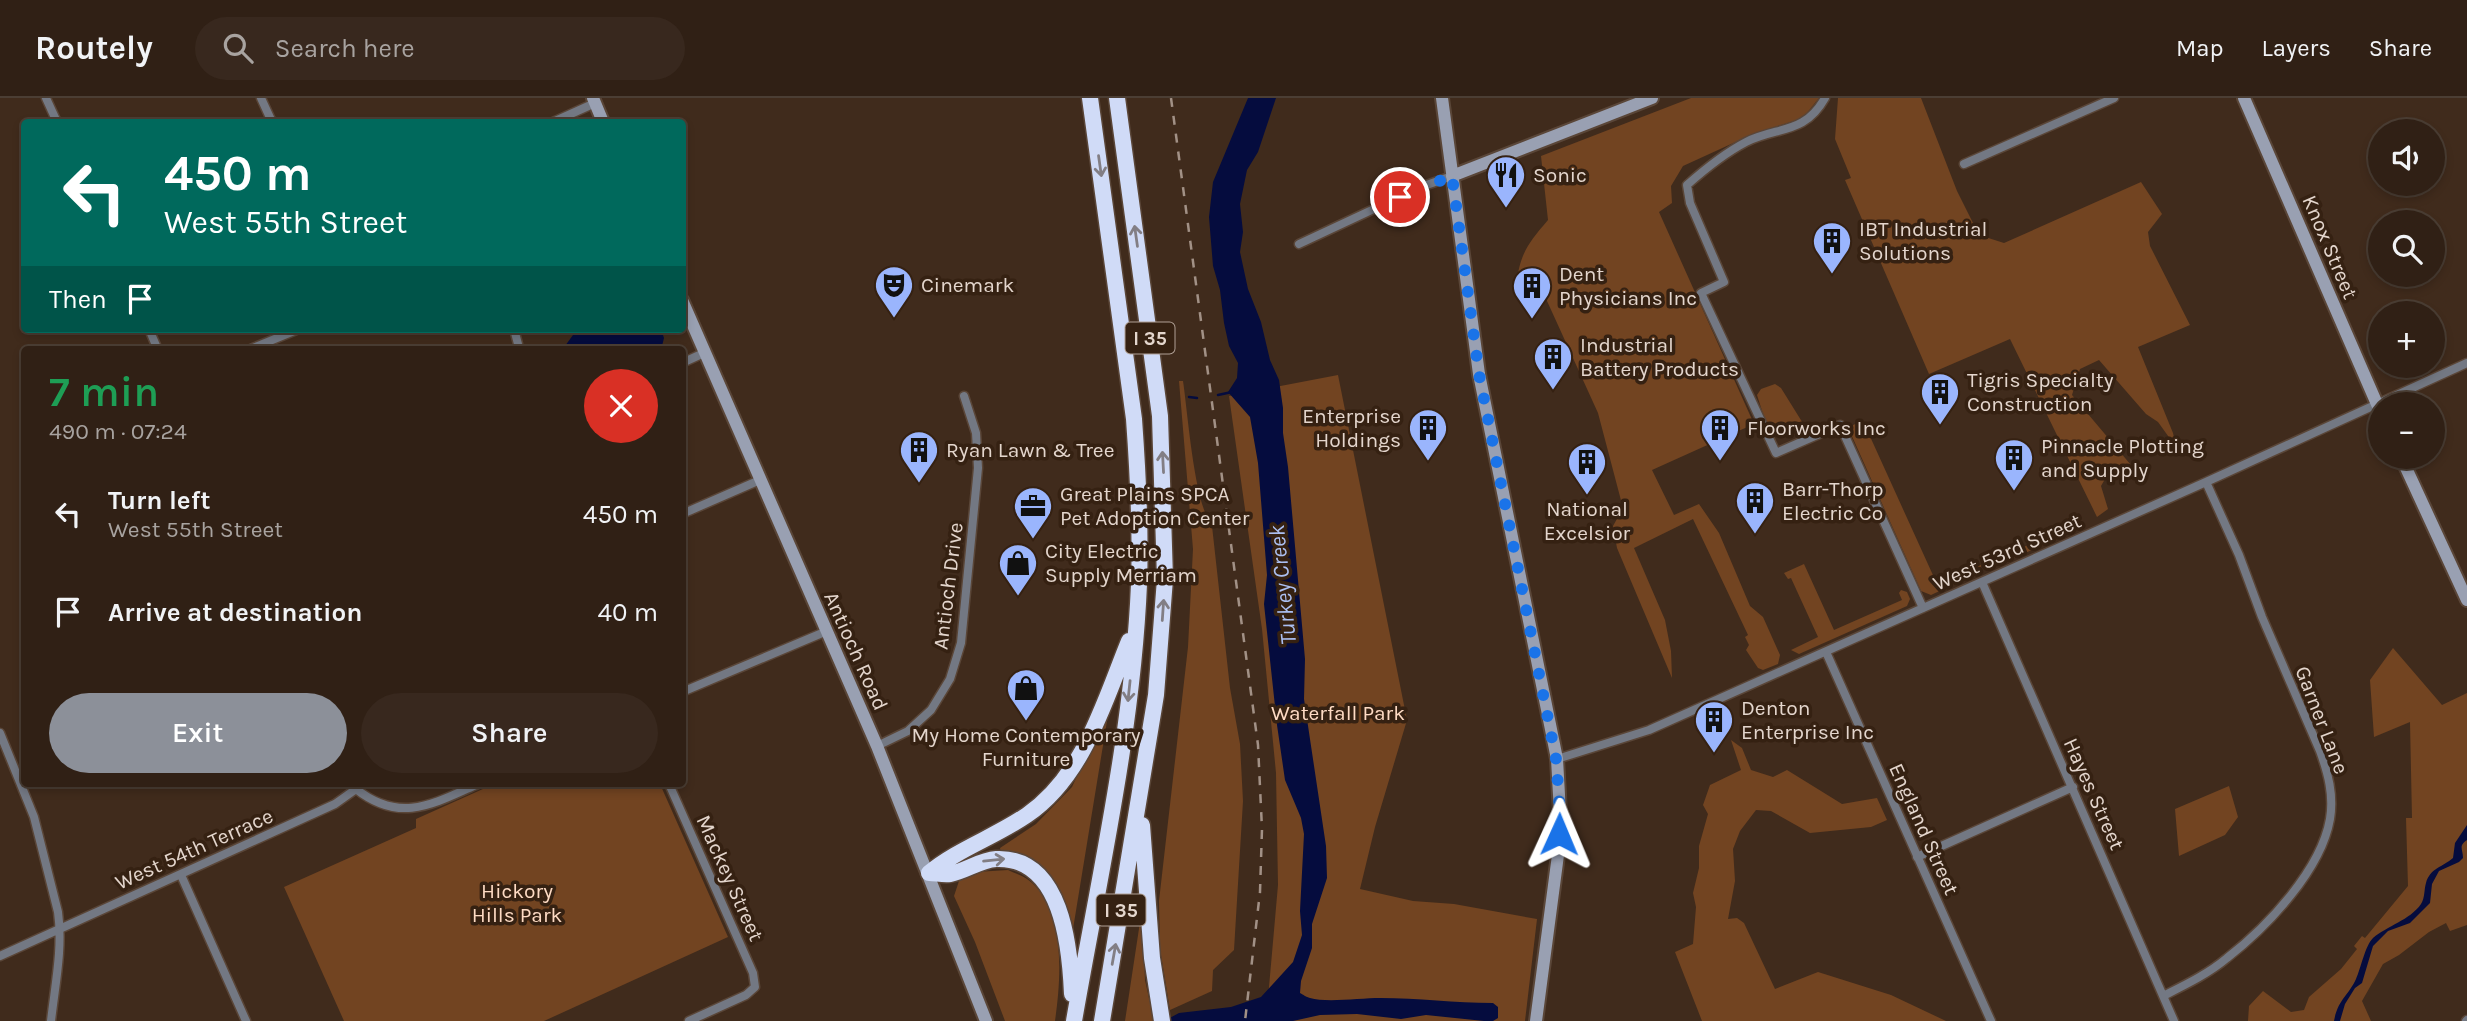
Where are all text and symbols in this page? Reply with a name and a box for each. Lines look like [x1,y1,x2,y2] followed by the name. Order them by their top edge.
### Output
[195,17,685,80] search box
[35,29,153,67] text: Routely
[219,29,257,67] icon: search
[275,33,415,64] text: Search here
[2176,34,2224,62] text: Map
[2262,34,2331,62] text: Layers
[2369,34,2432,62] text: Share
[2368,119,2445,469] map controls
[2368,119,2445,196] button: sound
[164,145,312,202] text: 450 m
[49,147,140,238] icon: left
[1093,154,1106,176] one-way arrow
[1485,154,1527,209] restaurant icon: Sonic
[1533,163,1587,187] place label: Sonic
[1370,167,1430,227] pin
[1381,178,1419,216] icon: arrive
[2297,192,2363,303] street label: Knox Street
[164,204,407,241] text: West 55th Street
[2368,210,2445,287] button: search
[1859,217,1987,265] place label: IBT Industrial Solutions
[1811,220,1853,275] building icon: IBT Industrial Solutions
[1129,225,1142,248] one-way arrow
[1559,262,1697,310] place label: Dent Physicians Inc
[873,264,915,319] theatre icon: Cinemark
[1511,265,1553,320] building icon: Dent Physicians Inc
[921,273,1014,297] place label: Cinemark
[121,280,159,318] icon: arrive
[49,284,107,315] text: Then
[2368,301,2445,378] button: +
[1126,322,1174,354] road number: I 35
[1580,333,1739,381] place label: Industrial Battery Products
[1532,336,1574,391] building icon: Industrial Battery Products
[49,367,159,417] text: 7 min
[1967,368,2114,416] place label: Tigris Specialty Construction
[584,369,658,443] button: close
[1919,371,1961,426] building icon: Tigris Specialty Construction
[2368,392,2445,469] button: −
[1302,404,1401,452] place label: Enterprise Holdings
[1407,407,1449,462] building icon: Enterprise Holdings
[1699,407,1741,462] building icon: Floorworks Inc
[1747,416,1886,440] place label: Floorworks Inc
[49,418,187,445] text: 490 m · 07:24
[898,429,940,484] building icon: Ryan Lawn & Tree
[2041,434,2204,482] place label: Pinnacle Plotting and Supply
[1993,437,2035,492] building icon: Pinnacle Plotting and Supply
[946,438,1114,462] place label: Ryan Lawn & Tree
[1566,441,1608,496] building icon: National Excelsior
[1156,451,1169,473] one-way arrow
[1782,477,1884,525] place label: Barr-Thorp Electric Co
[1734,480,1776,535] building icon: Barr-Thorp Electric Co
[1060,482,1250,530] place label: Great Plains SPCA Pet Adoption Center
[108,485,210,516] text: Turn left
[1012,485,1054,540] office icon: Great Plains SPCA Pet Adoption Center
[49,495,87,533] icon: left
[1544,497,1631,545] place label: National Excelsior
[583,499,658,530] text: 450 m
[1929,509,2085,595] street label: West 53rd Street
[108,516,283,543] text: West 55th Street
[928,521,968,651] street label: Antioch Drive
[1263,523,1302,646] water label: Turkey Creek
[1045,539,1197,587] place label: City Electric Supply Merriam
[997,542,1039,597] shop icon: City Electric Supply Merriam
[819,588,893,714] street label: Antioch Road
[49,593,87,631] icon: arrive
[108,597,362,628] text: Arrive at destination
[598,597,658,628] text: 40 m
[1157,599,1170,622] one-way arrow
[2290,663,2354,777] street label: Garner Lane
[1005,667,1047,722] shop icon: My Home Contemporary Furniture
[1122,679,1135,702] one-way arrow
[49,693,347,773] button: Exit
[361,693,658,773] button: Share
[1741,696,1874,744] place label: Denton Enterprise Inc
[1693,699,1735,754] building icon: Denton Enterprise Inc
[1271,701,1405,725] park label: Waterfall Park
[911,723,1141,771] place label: My Home Contemporary Furniture
[2059,734,2129,854] street label: Hayes Street
[1884,759,1964,899] street label: England Street
[1522,797,1596,871] position arrow
[111,803,277,895] street label: West 54th Terrace
[692,811,768,945] street label: Mackey Street
[983,854,1005,867] one-way arrow
[472,879,563,927] park label: Hickory Hills Park
[1096,894,1146,926] road number: I 35
[1108,943,1121,966] one-way arrow

